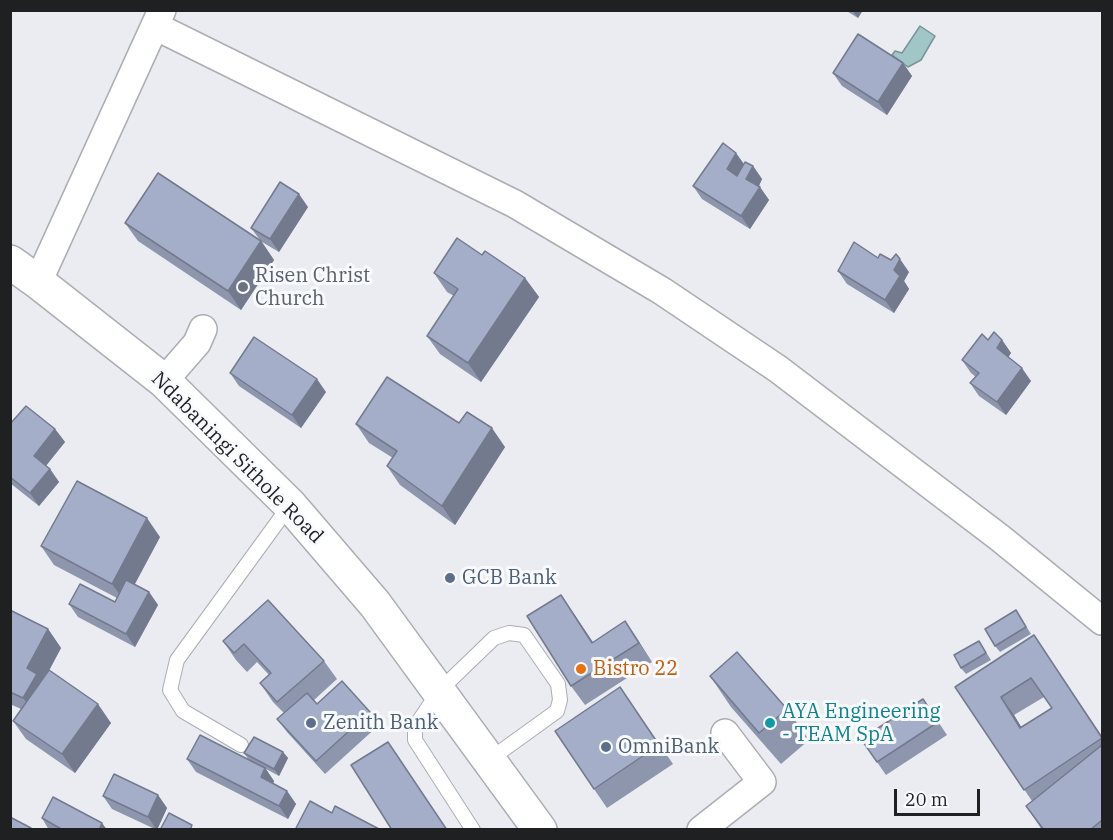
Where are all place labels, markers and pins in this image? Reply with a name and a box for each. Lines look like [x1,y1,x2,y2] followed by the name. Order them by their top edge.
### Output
[255,264,370,311] place label: Risen Christ Church
[236,280,250,294] marker: Risen Christ Church
[462,566,557,590] place label: GCB Bank
[443,571,457,585] marker: GCB Bank
[593,657,678,681] place label: Bistro 22
[574,662,588,676] marker: Bistro 22
[782,700,940,747] place label: AYA Engineering - TEAM SpA
[323,711,438,735] place label: Zenith Bank
[304,716,318,730] marker: Zenith Bank
[763,716,777,730] marker: AYA Engineering - TEAM SpA
[618,735,719,759] place label: OmniBank
[599,740,613,754] marker: OmniBank

